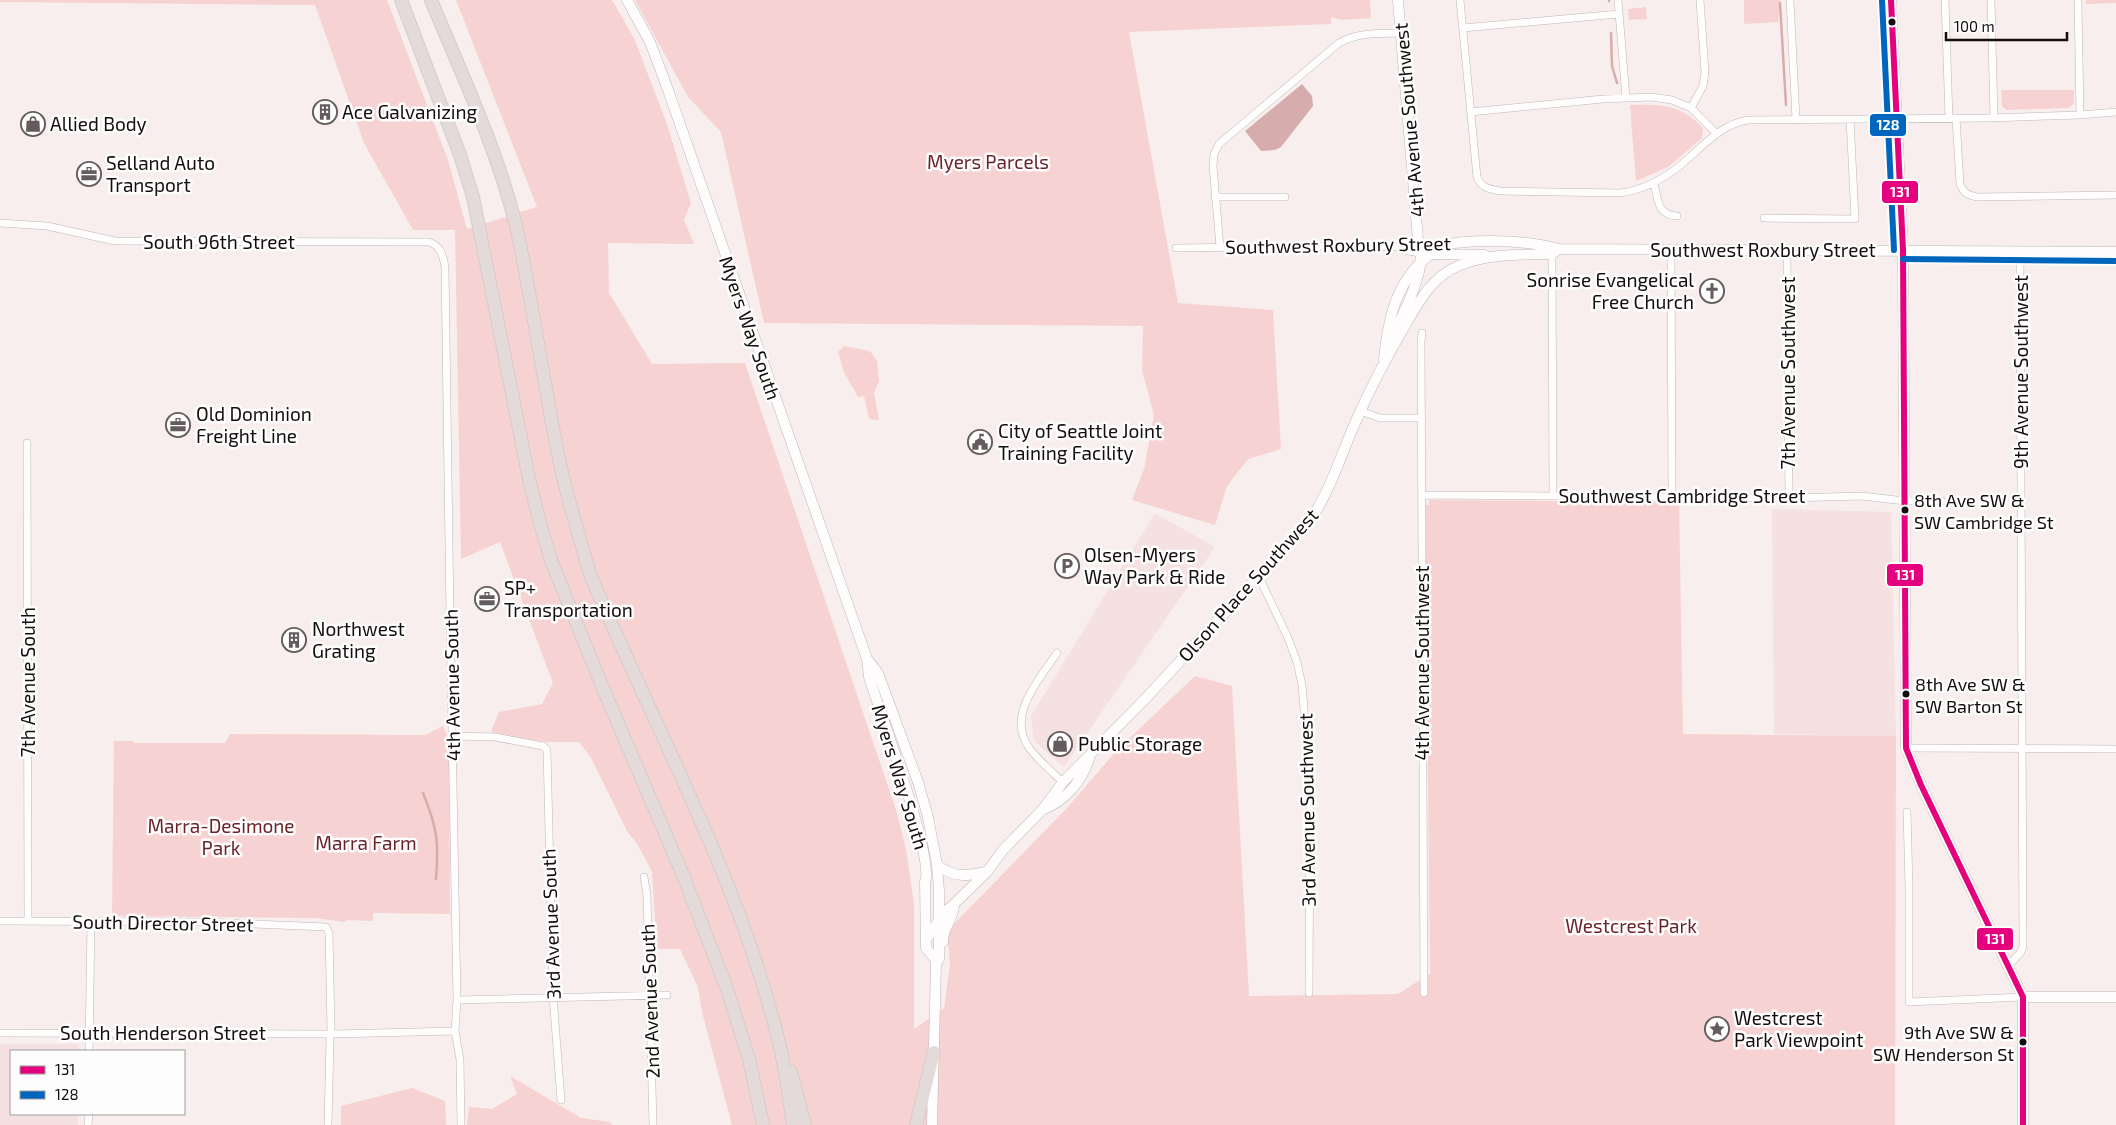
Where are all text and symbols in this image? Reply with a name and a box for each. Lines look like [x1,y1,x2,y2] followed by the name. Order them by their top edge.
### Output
[1946,10,2067,42] scale bar
[1887,17,1897,27] unlabelled marker
[1954,17,1995,35] text: 100 m
[1389,22,1428,218] street label: 4th Avenue Southwest
[312,99,338,125] building icon: Ace Galvanizing
[342,100,478,123] place label: Ace Galvanizing
[20,111,46,137] shop icon: Allied Body
[50,112,147,135] place label: Allied Body
[1869,113,1907,137] line badge: 128
[1877,116,1899,133] text: 128
[927,150,1049,173] park label: Myers Parcels
[106,151,215,196] place label: Selland Auto Transport
[76,161,102,187] office icon: Selland Auto Transport
[1881,180,1919,204] line badge: 131
[1890,183,1910,200] text: 131
[143,230,295,253] street label: South 96th Street
[1225,231,1451,258] street label: Southwest Roxbury Street
[1650,238,1876,261] street label: Southwest Roxbury Street
[715,253,786,403] street label: Myers Way South
[1527,268,1694,313] place label: Sonrise Evangelical Free Church
[2009,275,2032,469] street label: 9th Avenue Southwest
[1776,277,1799,469] street label: 7th Avenue Southwest
[1699,278,1725,304] church icon: Sonrise Evangelical Free Church
[196,402,312,447] place label: Old Dominion Freight Line
[165,412,191,438] office icon: Old Dominion Freight Line
[998,419,1162,464] place label: City of Seattle Joint Training Facility
[967,429,993,455] public building icon: City of Seattle Joint Training Facility
[1558,484,1806,507] street label: Southwest Cambridge Street
[1914,489,2054,533] place label: 8th Ave SW & SW Cambridge St
[1173,503,1322,666] street label: Olson Place Southwest
[1900,505,1910,515] marker: 8th Ave SW & SW Cambridge St
[1084,543,1225,588] place label: Olsen-Myers Way Park & Ride
[1054,553,1080,579] parking icon: Olsen-Myers Way Park & Ride
[1886,563,1924,587] line badge: 131
[1410,566,1433,760] street label: 4th Avenue Southwest
[1895,566,1915,583] text: 131
[504,576,633,621] place label: SP+ Transportation
[474,586,500,612] office icon: SP+ Transportation
[16,607,39,757] street label: 7th Avenue South
[439,609,464,761] street label: 4th Avenue South
[312,617,405,662] place label: Northwest Grating
[281,627,307,653] building icon: Northwest Grating
[1915,673,2026,717] place label: 8th Ave SW & SW Barton St
[1901,689,1911,699] marker: 8th Ave SW & SW Barton St
[867,701,934,852] street label: Myers Way South
[1293,713,1320,907] street label: 3rd Avenue Southwest
[1047,731,1073,757] shop icon: Public Storage
[1078,732,1202,755] place label: Public Storage
[147,814,295,859] park label: Marra-Desimone Park
[315,831,417,854] park label: Marra Farm
[536,848,565,1000] street label: 3rd Avenue South
[72,909,254,936] street label: South Director Street
[1565,914,1697,937] park label: Westcrest Park
[635,923,664,1079] street label: 2nd Avenue South
[1976,927,2014,951] line badge: 131
[1985,930,2005,947] text: 131
[1734,1006,1863,1051] place label: Westcrest Park Viewpoint
[1704,1016,1730,1042] place icon: Westcrest Park Viewpoint
[60,1021,266,1044] street label: South Henderson Street
[1873,1021,2014,1065] place label: 9th Ave SW & SW Henderson St
[2018,1037,2028,1047] marker: 9th Ave SW & SW Henderson St
[10,1050,185,1115] legend
[55,1060,75,1078] text: 131
[55,1085,79,1103] text: 128

